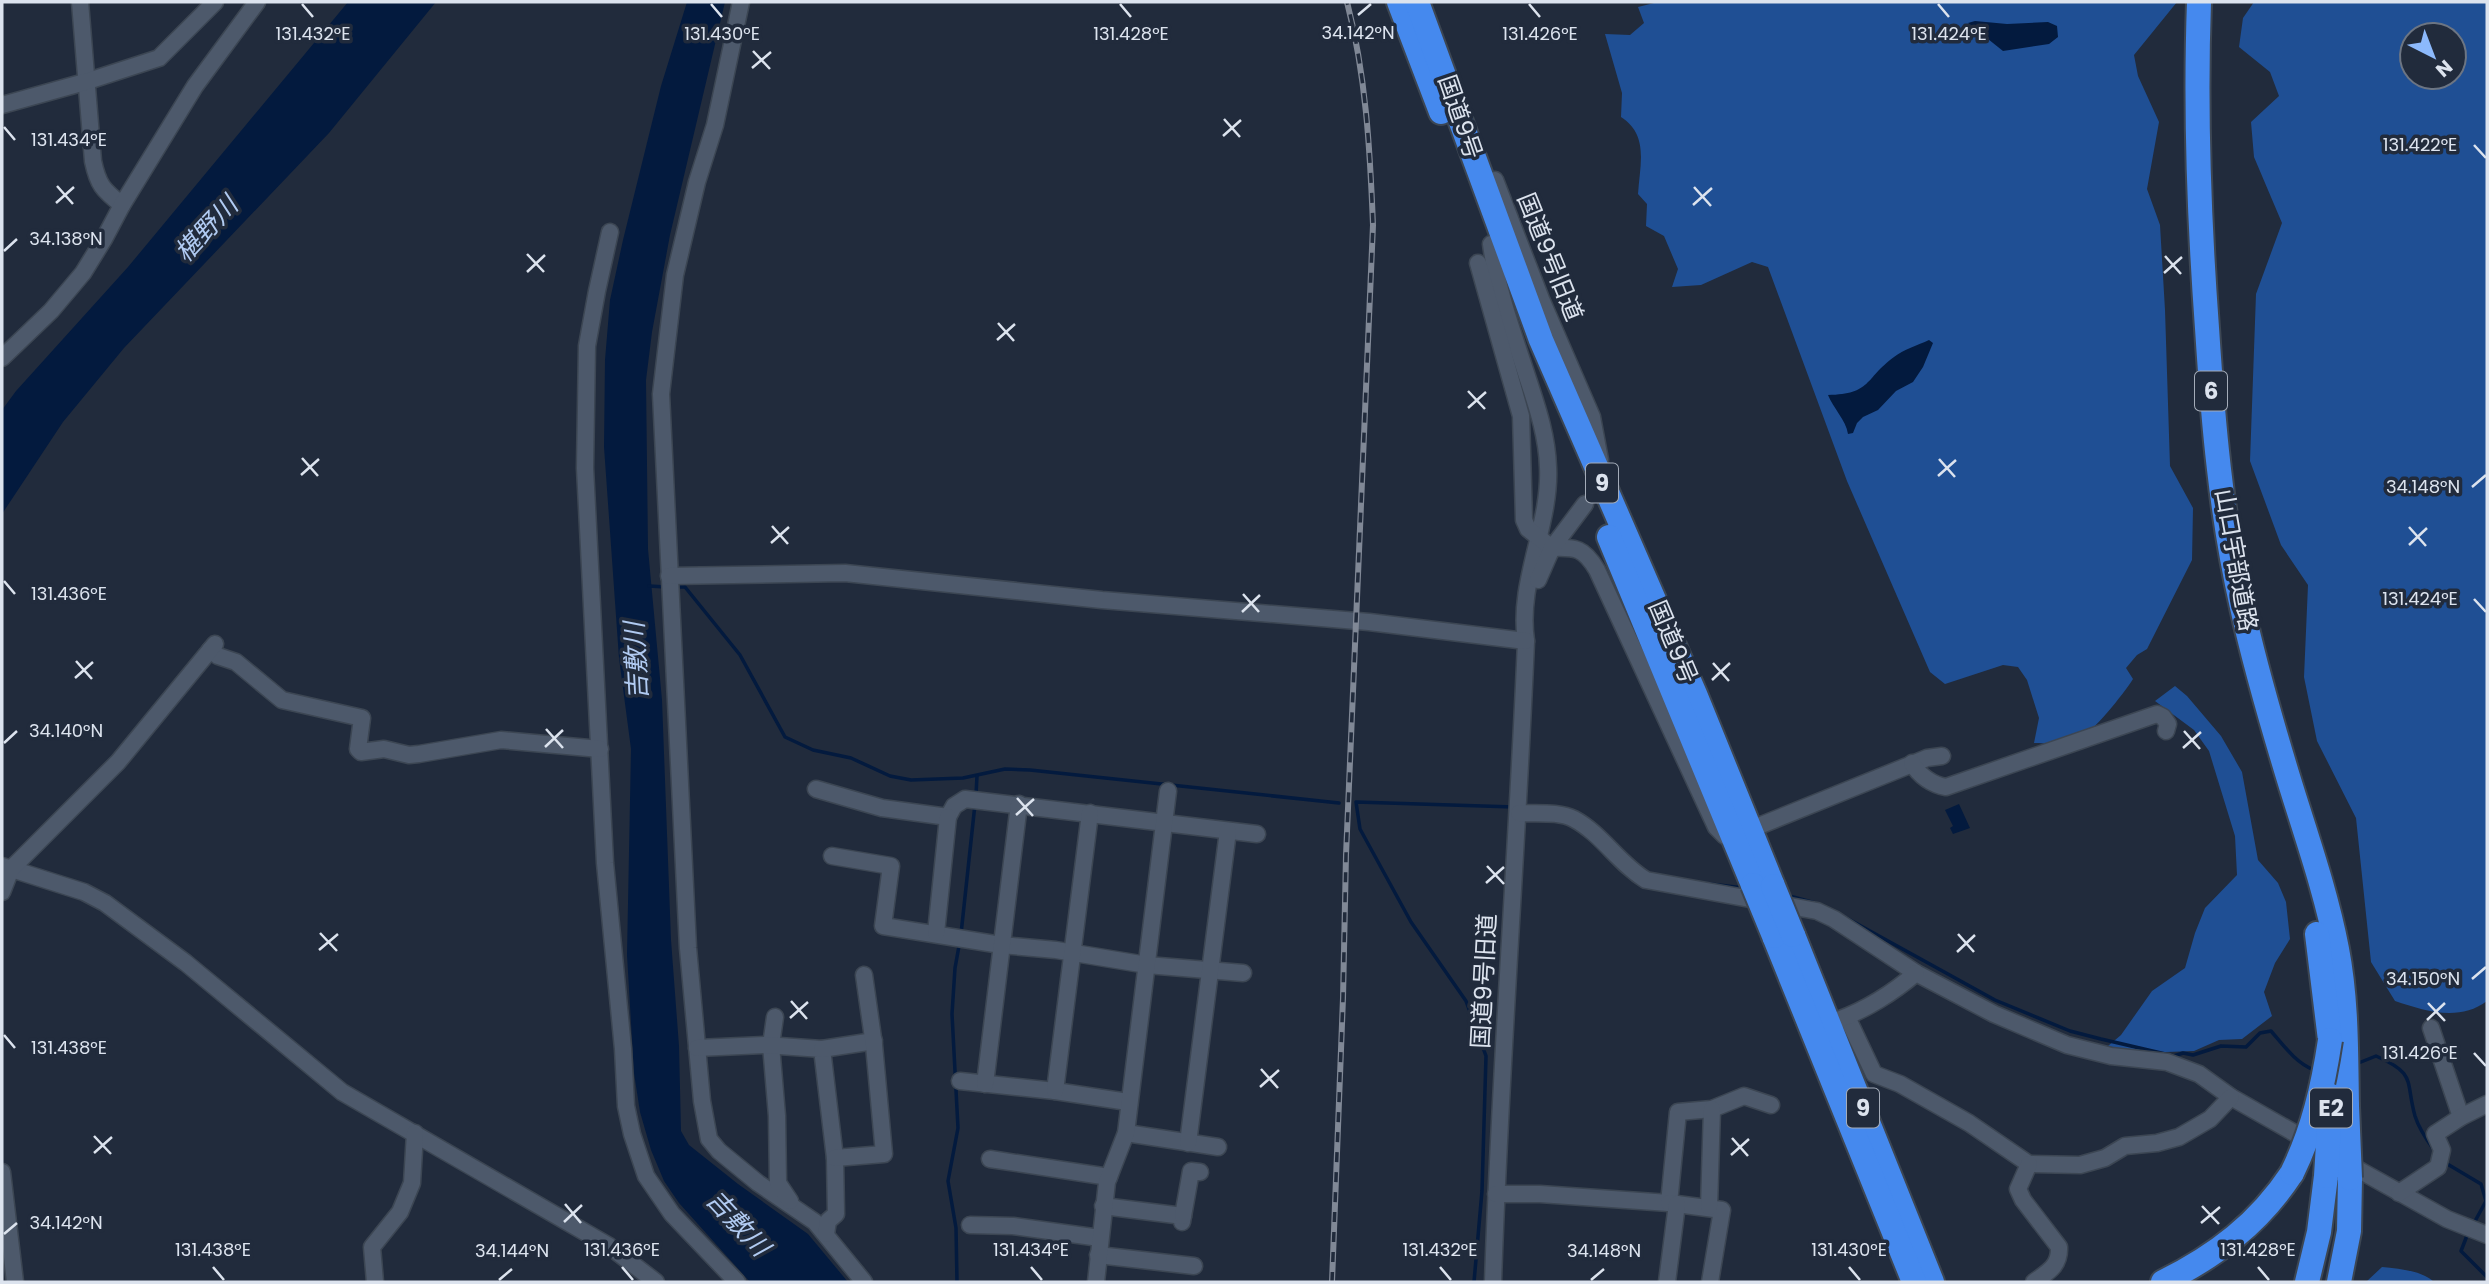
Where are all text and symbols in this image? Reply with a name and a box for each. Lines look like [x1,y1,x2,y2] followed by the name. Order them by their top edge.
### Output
[1321,20,1395,45] text: 34.142°N
[276,21,350,46] text: 131.432°E
[684,21,760,46] text: 131.430°E
[1093,21,1169,46] text: 131.428°E
[1502,21,1578,46] text: 131.426°E
[1911,21,1987,46] text: 131.424°E
[2398,21,2468,91] north arrow
[2430,53,2458,83] text: N
[1431,70,1490,163] street label: 国道9号
[31,127,107,152] text: 131.434°E
[2383,132,2457,157] text: 131.422°E
[166,186,248,270] water label: 椹野川
[1510,188,1591,326] street label: 国道9号旧道
[29,226,103,251] text: 34.138°N
[2195,372,2227,410] road number: 6
[1586,463,1618,503] road number: 9
[2386,474,2460,499] text: 34.148°N
[2208,486,2265,634] street label: 山口宇部道路
[31,581,107,606] text: 131.436°E
[2382,586,2458,611] text: 131.424°E
[1641,595,1706,688] street label: 国道9号
[616,618,656,701] water label: 吉敷川
[29,718,103,743] text: 34.140°N
[1463,913,1504,1049] street label: 国道9号旧道
[2386,966,2460,991] text: 34.150°N
[31,1035,107,1060] text: 131.438°E
[2382,1040,2458,1065] text: 131.426°E
[1847,1088,1879,1128] road number: 9
[2310,1088,2352,1128] road number: E2
[698,1182,780,1266] water label: 吉敷川
[29,1210,103,1235] text: 34.142°N
[175,1237,251,1262] text: 131.438°E
[584,1237,660,1262] text: 131.436°E
[993,1237,1069,1262] text: 131.434°E
[1403,1237,1477,1262] text: 131.432°E
[1811,1237,1887,1262] text: 131.430°E
[2220,1237,2296,1262] text: 131.428°E
[475,1238,549,1263] text: 34.144°N
[1567,1238,1641,1263] text: 34.148°N

